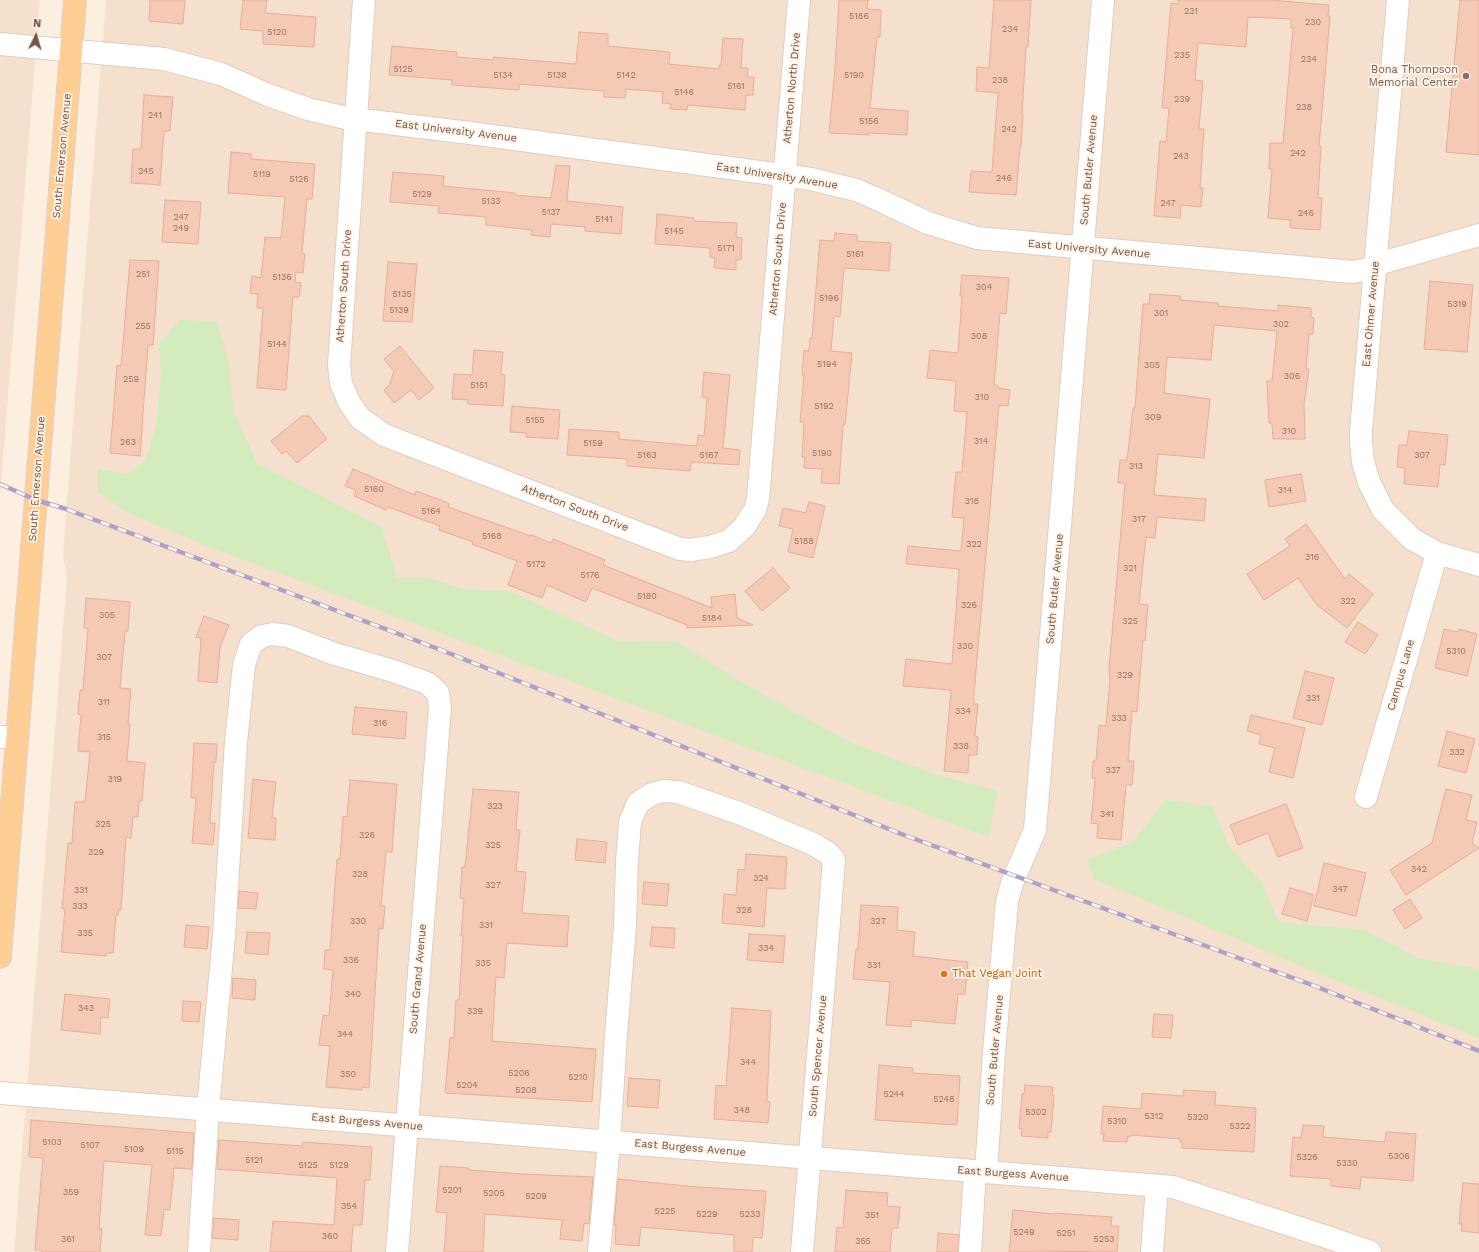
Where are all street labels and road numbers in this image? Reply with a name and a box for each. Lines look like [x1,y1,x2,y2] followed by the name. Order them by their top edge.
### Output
[781,32,803,144] street label: Atherton North Drive
[50,93,74,219] street label: South Emerson Avenue
[1078,114,1100,226] street label: South Butler Avenue
[394,117,518,145] street label: East University Avenue
[715,160,839,192] street label: East University Avenue
[766,202,790,316] street label: Atherton South Drive
[333,229,355,343] street label: Atherton South Drive
[1027,237,1151,261] street label: East University Avenue
[1360,260,1382,368] street label: East Ohmer Avenue
[26,416,48,542] street label: South Emerson Avenue
[520,481,630,535] street label: Atherton South Drive
[1044,533,1066,645] street label: South Butler Avenue
[1385,638,1417,712] street label: Campus Lane
[407,923,429,1035] street label: South Grand Avenue
[984,994,1006,1106] street label: South Butler Avenue
[806,995,830,1117] street label: South Spencer Avenue
[311,1111,423,1133] street label: East Burgess Avenue
[634,1137,746,1159] street label: East Burgess Avenue
[957,1164,1069,1184] street label: East Burgess Avenue

